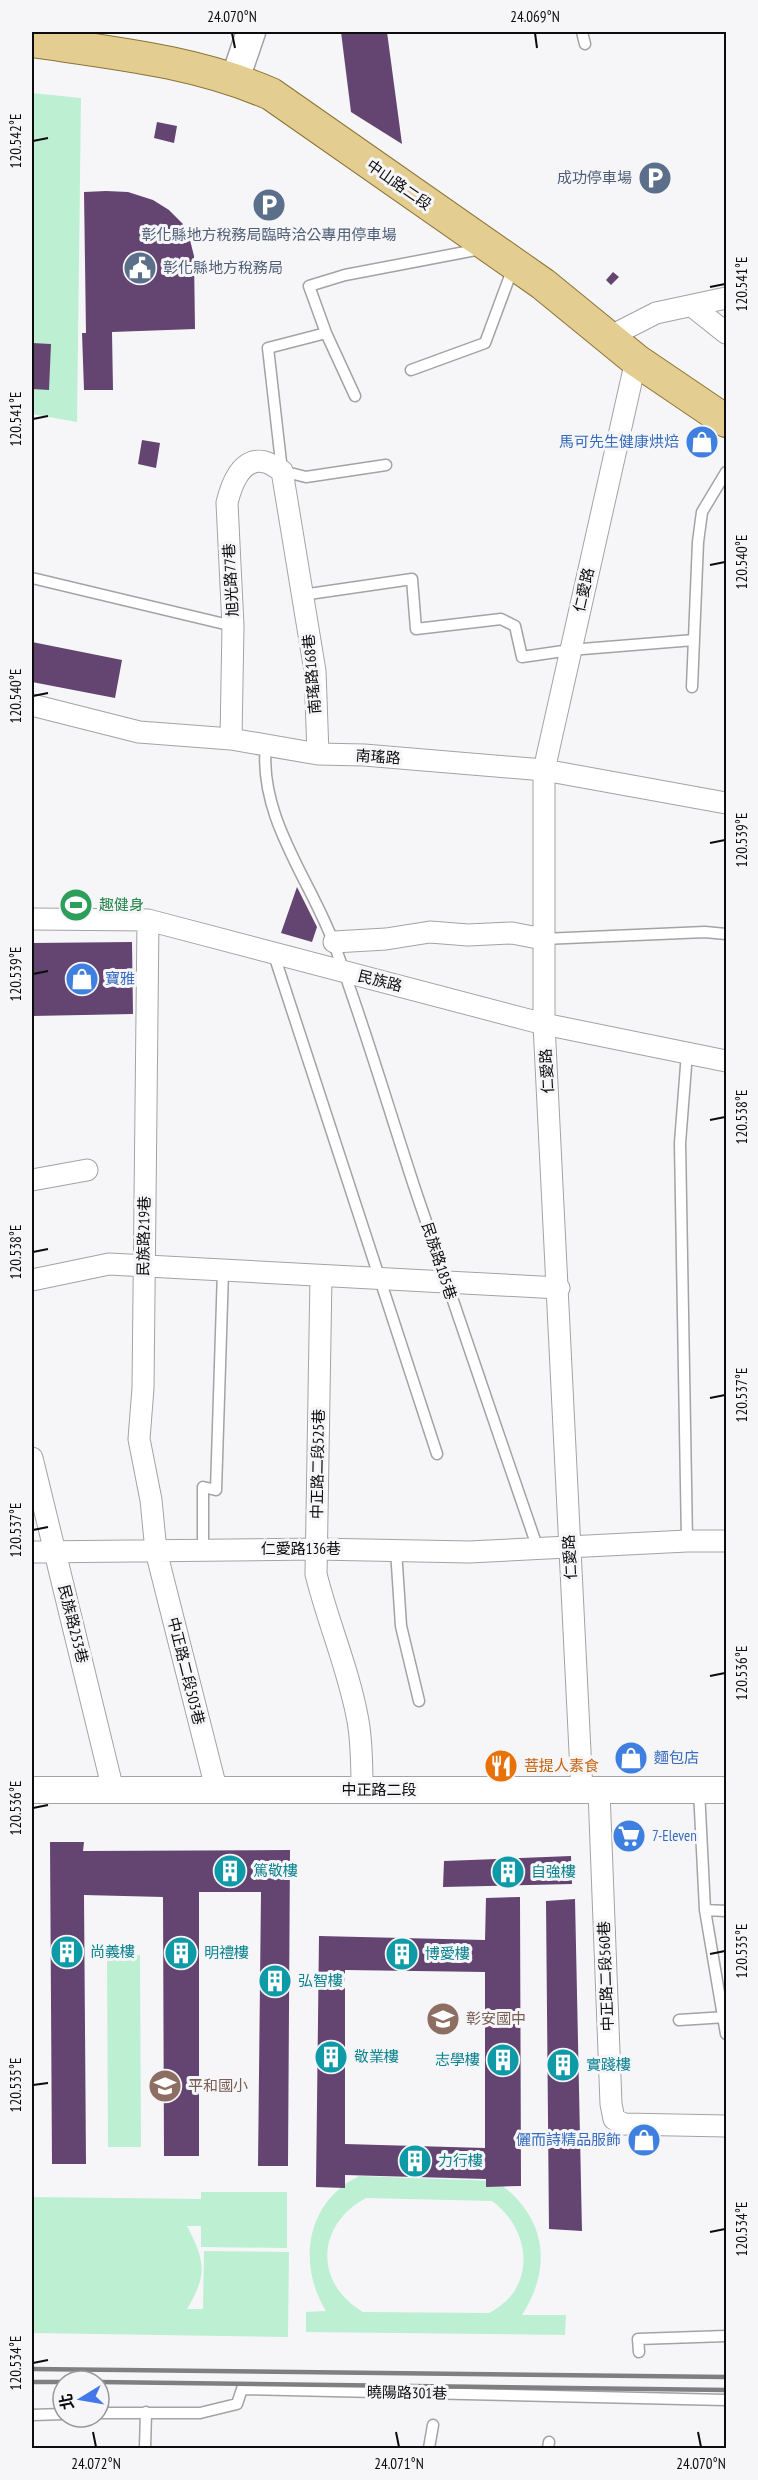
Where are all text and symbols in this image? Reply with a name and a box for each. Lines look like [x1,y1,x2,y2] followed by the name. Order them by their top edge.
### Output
[207,7,257,26] text: 24.070°N
[510,7,560,26] text: 24.069°N
[6,114,25,168] text: 120.542°E
[363,155,435,214] street label: 中山路二段
[637,160,673,196] parking icon: 成功停車場
[557,168,632,187] place label: 成功停車場
[251,187,287,223] parking icon: 彰化縣地方稅務局臨時洽公專用停車場
[141,225,397,244] place label: 彰化縣地方稅務局臨時洽公專用停車場
[122,250,158,286] public building icon: 彰化縣地方稅務局
[732,257,751,311] text: 120.541°E
[163,258,283,277] place label: 彰化縣地方稅務局
[6,392,25,446] text: 120.541°E
[684,424,720,460] shop icon: 馬可先生健康烘焙
[559,432,679,451] place label: 馬可先生健康烘焙
[732,535,751,589] text: 120.540°E
[219,543,242,617] street label: 旭光路77巷
[569,566,598,614] street label: 仁愛路
[299,633,324,715] street label: 南瑤路168巷
[6,669,25,723] text: 120.540°E
[355,745,401,768] street label: 南瑤路
[732,813,751,867] text: 120.539°E
[58,887,94,923] sports icon: 趣健身
[99,895,144,914] place label: 趣健身
[6,947,25,1001] text: 120.539°E
[64,961,100,997] shop icon: 寶雅
[356,966,404,995] street label: 民族路
[105,969,135,988] place label: 寶雅
[536,1048,557,1094] street label: 仁愛路
[732,1090,751,1144] text: 120.538°E
[133,1196,154,1276] street label: 民族路219巷
[418,1220,461,1302] street label: 民族路185巷
[6,1225,25,1279] text: 120.538°E
[732,1368,751,1422] text: 120.537°E
[307,1409,328,1519] street label: 中正路二段525巷
[6,1503,25,1557] text: 120.537°E
[559,1534,580,1580] street label: 仁愛路
[261,1539,341,1558] street label: 仁愛路136巷
[55,1583,92,1665] street label: 民族路253巷
[164,1615,209,1727] street label: 中正路二段503巷
[732,1646,751,1700] text: 120.536°E
[613,1740,649,1776] shop icon: 麵包店
[483,1748,519,1784] restaurant icon: 菩提人素食
[654,1748,699,1767] place label: 麵包店
[524,1756,599,1775] place label: 菩提人素食
[341,1780,417,1799] street label: 中正路二段
[6,1781,25,1835] text: 120.536°E
[611,1818,647,1854] supermarket icon: 7-Eleven
[652,1826,697,1845] place label: 7-Eleven
[212,1853,248,1889] building icon: 篤敬樓
[490,1854,526,1890] building icon: 自強樓
[253,1861,298,1880] place label: 篤敬樓
[531,1862,576,1881] place label: 自強樓
[594,1921,617,2031] street label: 中正路二段560巷
[732,1924,751,1978] text: 120.535°E
[49,1934,85,1970] building icon: 尚義樓
[163,1935,199,1971] building icon: 明禮樓
[384,1936,420,1972] building icon: 博愛樓
[90,1942,135,1961] place label: 尚義樓
[204,1943,249,1962] place label: 明禮樓
[425,1944,470,1963] place label: 博愛樓
[257,1963,293,1999] building icon: 弘智樓
[298,1971,343,1990] place label: 弘智樓
[425,2001,461,2037] school or university icon: 彰安國中
[466,2009,526,2028] place label: 彰安國中
[313,2039,349,2075] building icon: 敬業樓
[485,2042,521,2078] building icon: 志學樓
[354,2047,399,2066] place label: 敬業樓
[545,2047,581,2083] building icon: 實踐樓
[435,2050,480,2069] place label: 志學樓
[586,2055,631,2074] place label: 實踐樓
[6,2058,25,2112] text: 120.535°E
[147,2068,183,2104] school or university icon: 平和國小
[188,2076,248,2095] place label: 平和國小
[626,2122,662,2158] shop icon: 儷而詩精品服飾
[516,2130,621,2149] place label: 儷而詩精品服飾
[397,2143,433,2179] building icon: 力行樓
[438,2151,483,2170] place label: 力行樓
[732,2202,751,2256] text: 120.534°E
[6,2336,25,2390] text: 120.534°E
[51,2369,111,2429] north arrow
[367,2382,447,2403] street label: 曉陽路301巷
[55,2392,78,2412] text: 北
[71,2454,121,2473] text: 24.072°N
[374,2454,424,2473] text: 24.071°N
[676,2454,726,2473] text: 24.070°N

